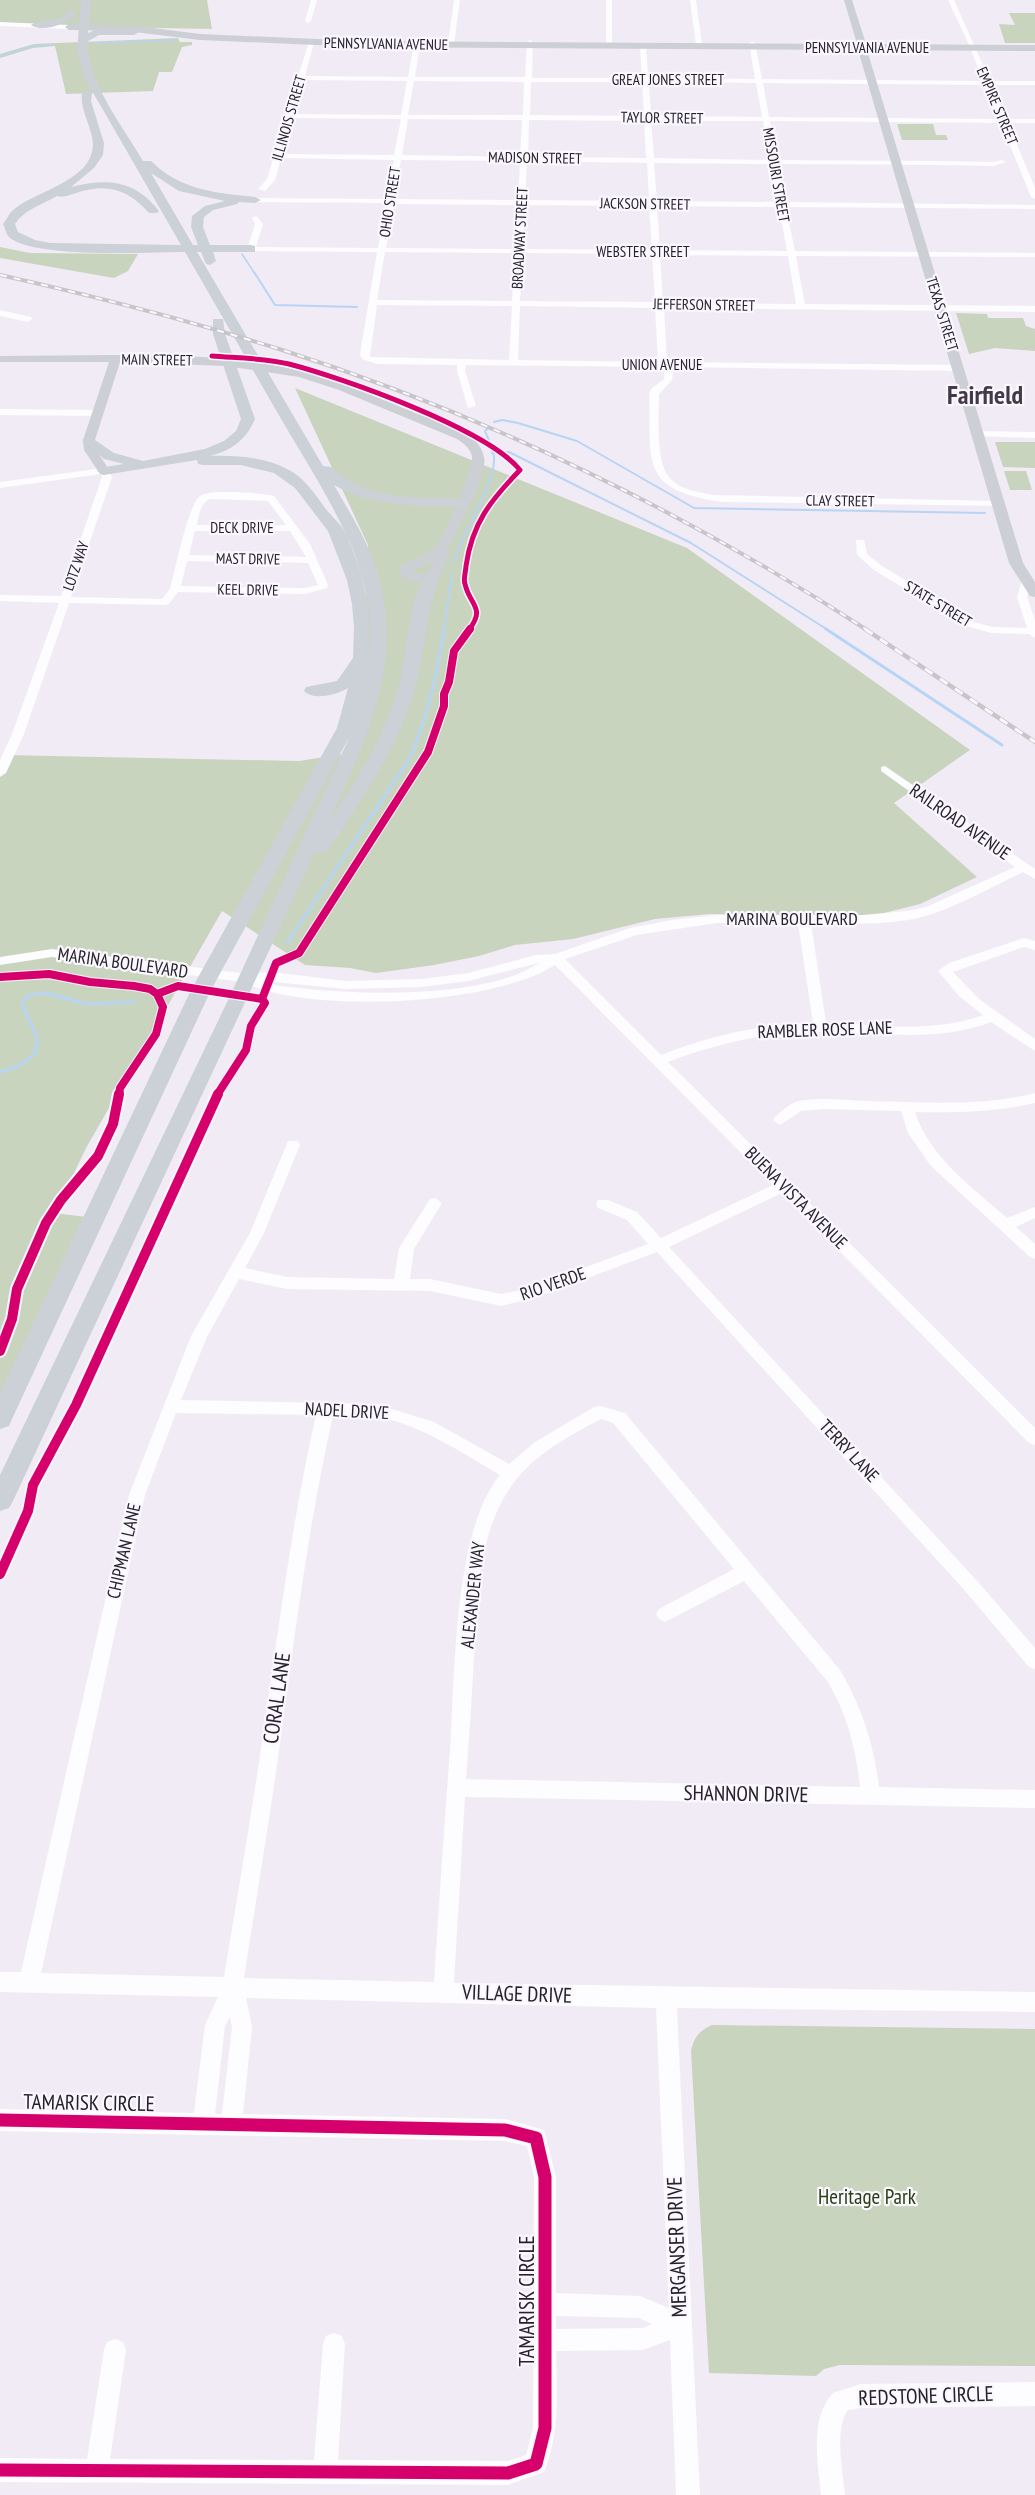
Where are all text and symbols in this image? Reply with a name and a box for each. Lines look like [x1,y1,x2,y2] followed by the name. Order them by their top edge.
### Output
[324,33,448,54] street label: PENNSYLVANIA AVENUE
[805,38,929,57] street label: PENNSYLVANIA AVENUE
[973,64,1023,148] street label: EMPIRE STREET
[612,70,725,89] street label: GREAT JONES STREET
[267,72,310,163] street label: ILLINOIS STREET
[620,107,704,128] street label: TAYLOR STREET
[759,126,794,224] street label: MISSOURI STREET
[488,147,582,168] street label: MADISON STREET
[375,165,404,239] street label: OHIO STREET
[507,186,532,289] street label: BROADWAY STREET
[599,193,691,214] street label: JACKSON STREET
[596,242,690,261] street label: WEBSTER STREET
[922,274,963,354] street label: TEXAS STREET
[652,294,755,315] street label: JEFFERSON STREET
[121,349,193,370] street label: MAIN STREET
[622,355,702,374] street label: UNION AVENUE
[947,378,1023,411] district label: Fairfield
[805,490,875,511] street label: CLAY STREET
[210,518,274,537] street label: DECK DRIVE
[58,538,93,593] street label: LOTZ WAY
[216,548,280,569] street label: MAST DRIVE
[901,576,975,631] street label: STATE STREET
[217,579,279,600] street label: KEEL DRIVE
[905,778,1015,865] street label: RAILROAD AVENUE
[726,907,858,930] street label: MARINA BOULEVARD
[56,942,190,983] street label: MARINA BOULEVARD
[757,1016,893,1043] street label: RAMBLER ROSE LANE
[740,1142,852,1254] street label: BUENA VISTA AVENUE
[517,1262,589,1305] street label: RIO VERDE
[304,1397,390,1424] street label: NADEL DRIVE
[815,1415,884,1487] street label: TERRY LANE
[101,1501,146,1601] street label: CHIPMAN LANE
[455,1540,490,1649] street label: ALEXANDER WAY
[257,1651,296,1745] street label: CORAL LANE
[683,1779,809,1808] street label: SHANNON DRIVE
[460,1978,573,2009] street label: VILLAGE DRIVE
[23,2088,155,2117] street label: TAMARISK CIRCLE
[661,2176,692,2318] street label: MERGANSER DRIVE
[818,2183,916,2210] park label: Heritage Park
[513,2235,540,2367] street label: TAMARISK CIRCLE
[858,2380,994,2411] street label: REDSTONE CIRCLE

